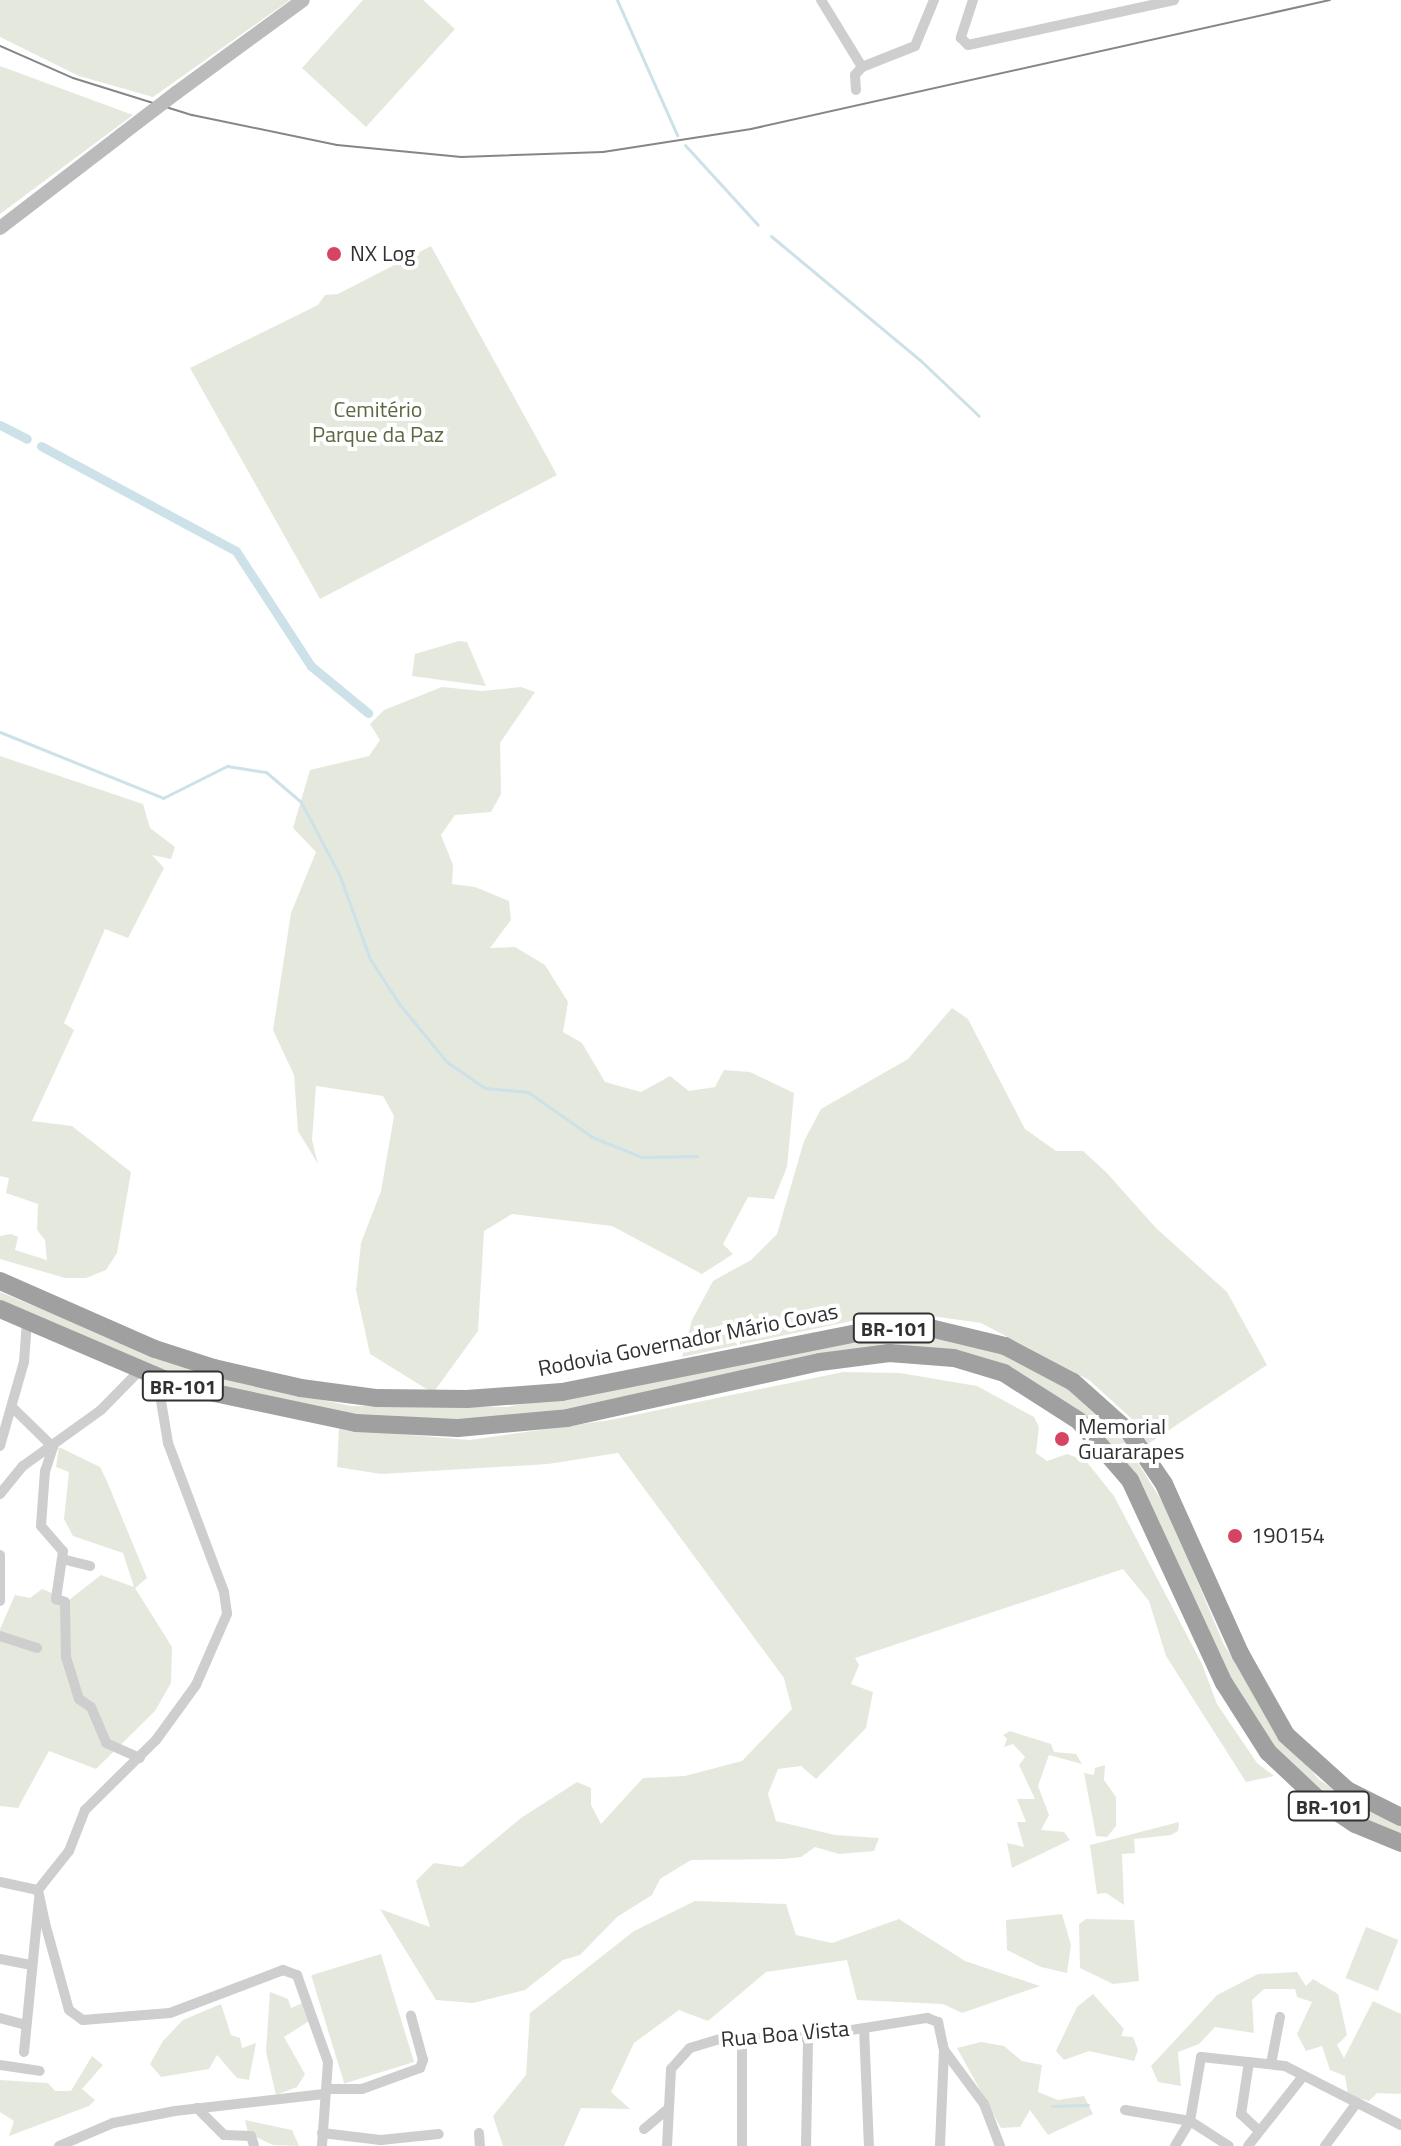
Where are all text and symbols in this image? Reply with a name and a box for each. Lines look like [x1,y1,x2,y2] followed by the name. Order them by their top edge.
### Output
[350,241,415,267] place label: NX Log
[325,245,343,263] marker: NX Log
[312,396,444,448] park label: Cemitério Parque da Paz
[536,1298,840,1382] street label: Rodovia Governador Mário Covas
[852,1312,936,1344] road number: BR-101
[141,1370,225,1402] road number: BR-101
[1078,1413,1184,1464] place label: Memorial Guararapes
[1053,1430,1071,1448] marker: Memorial Guararapes
[1251,1523,1325,1549] place label: 190154
[1226,1527,1244,1545] marker: 190154
[1287,1790,1371,1822] road number: BR-101
[720,2015,850,2053] street label: Rua Boa Vista

